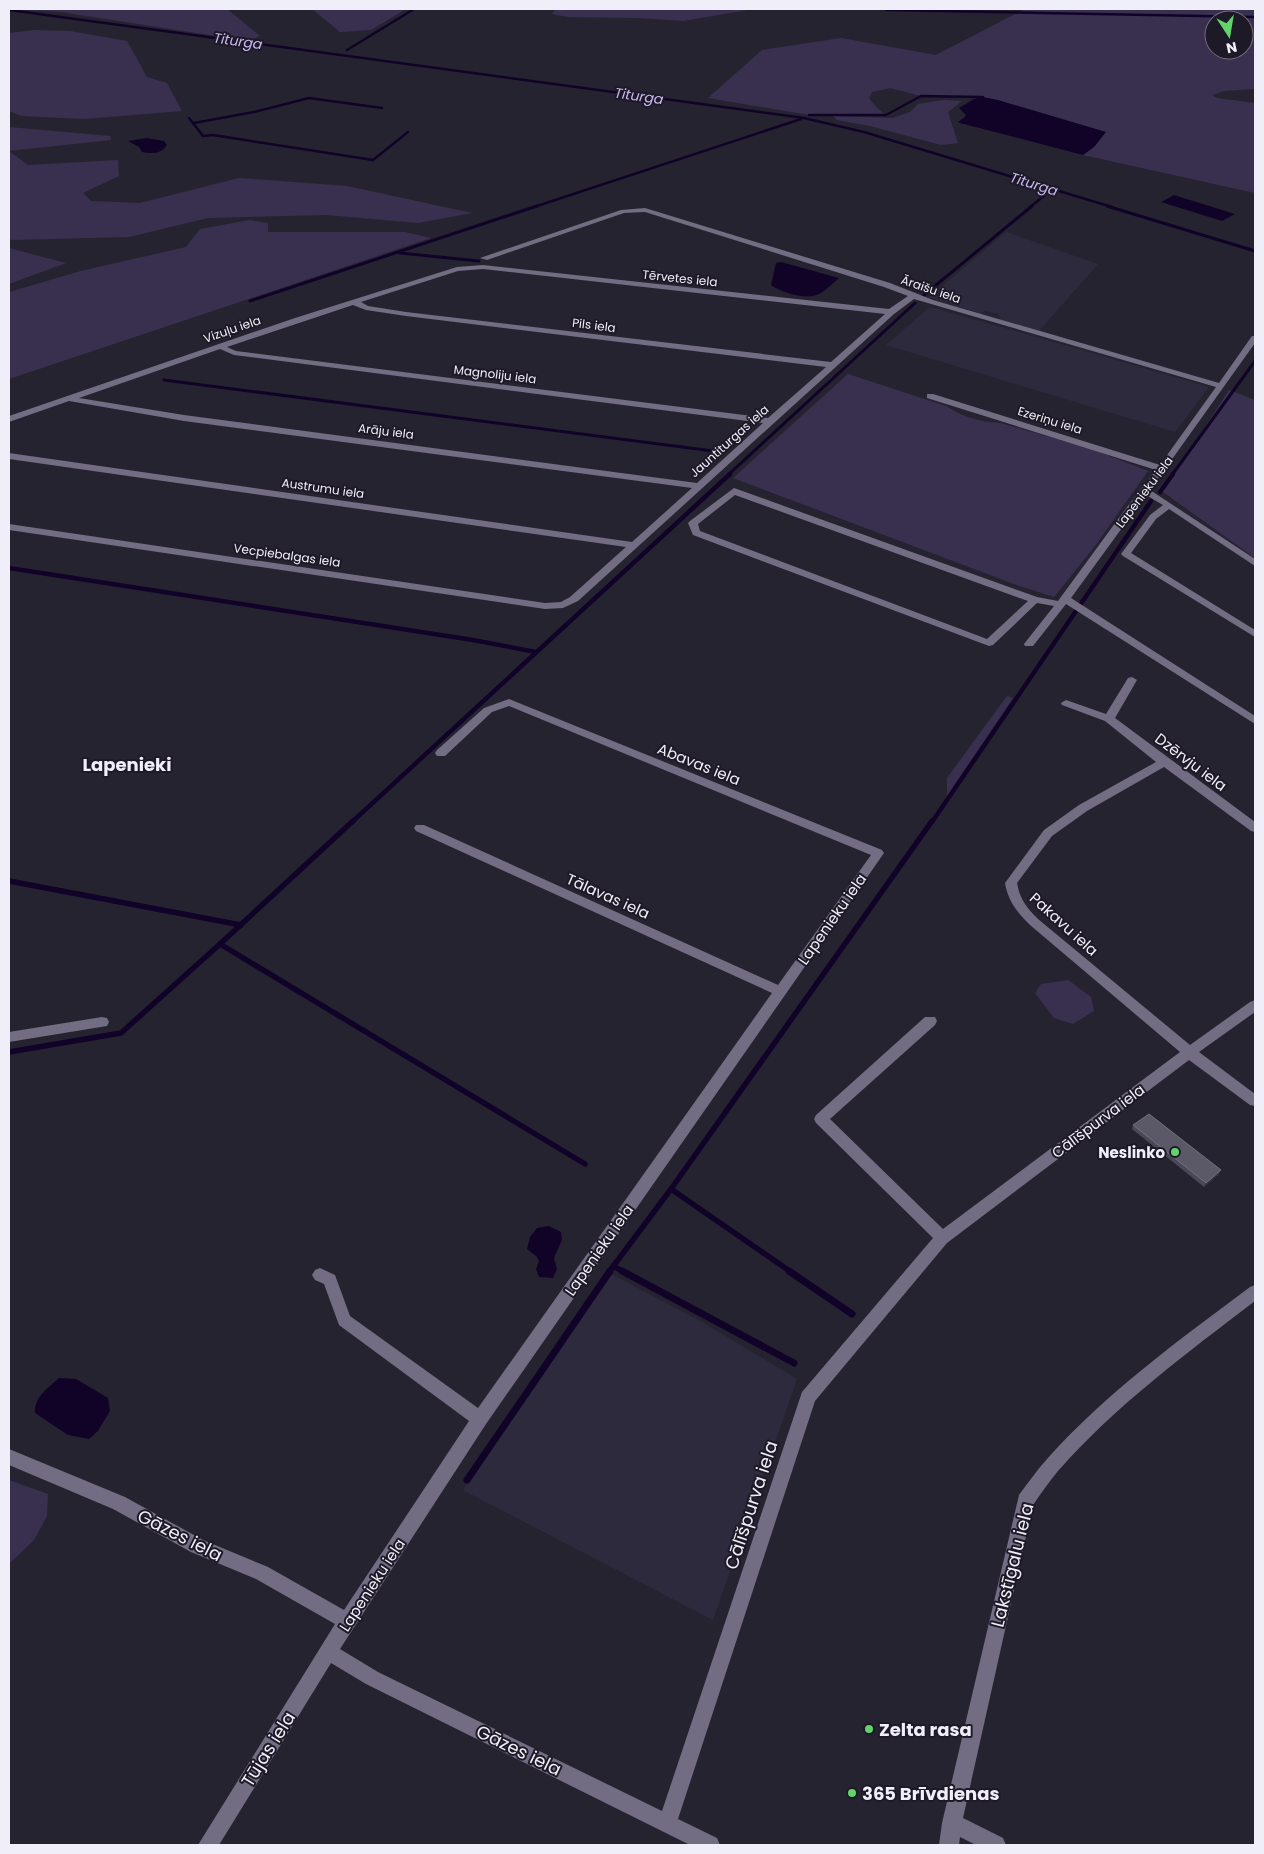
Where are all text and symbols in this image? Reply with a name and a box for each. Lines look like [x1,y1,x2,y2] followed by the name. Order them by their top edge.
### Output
[1204,10,1254,60] north arrow
[212,28,264,54] water label: Titurga
[1224,37,1239,59] text: N
[613,83,665,109] water label: Titurga
[1008,167,1061,201] water label: Titurga
[642,266,718,290] street label: Tērvetes iela
[899,271,963,307] street label: Āraišu iela
[201,311,263,347] street label: Vizuļu iela
[571,314,617,336] street label: Pils iela
[453,360,537,388] street label: Magnoliju iela
[686,401,772,481] street label: Jauntiturgas iela
[1016,402,1084,438] street label: Ezeriņu iela
[357,419,415,443] street label: Arāju iela
[1111,453,1177,531] street label: Lapenieku iela
[281,474,365,502] street label: Austrumu iela
[233,539,341,571] street label: Vecpiebalgas iela
[1151,728,1231,796] street label: Dzērvju iela
[654,738,744,790] street label: Abavas iela
[82,752,172,777] district label: Lapenieki
[563,868,653,924] street label: Tālavas iela
[793,869,871,969] street label: Lapenieku iela
[1025,888,1103,960] street label: Pakavu iela
[1047,1079,1149,1163] street label: Cālīšpurva iela
[1098,1142,1165,1163] place label: Neslinko
[1169,1146,1181,1158] marker: Neslinko
[560,1200,638,1300] street label: Lapenieku iela
[718,1437,784,1573] street label: Cālīšpurva iela
[985,1500,1039,1630] street label: Lakstīgalu iela
[133,1503,227,1567] street label: Gāzes iela
[334,1534,410,1636] street label: Lapenieku iela
[235,1707,301,1791] street label: Tūjas iela
[879,1717,972,1742] place label: Zelta rasa
[472,1719,566,1781] street label: Gāzes iela
[863,1723,875,1735] marker: Zelta rasa
[862,1781,1000,1806] place label: 365 Brīvdienas
[846,1787,858,1799] marker: 365 Brīvdienas

